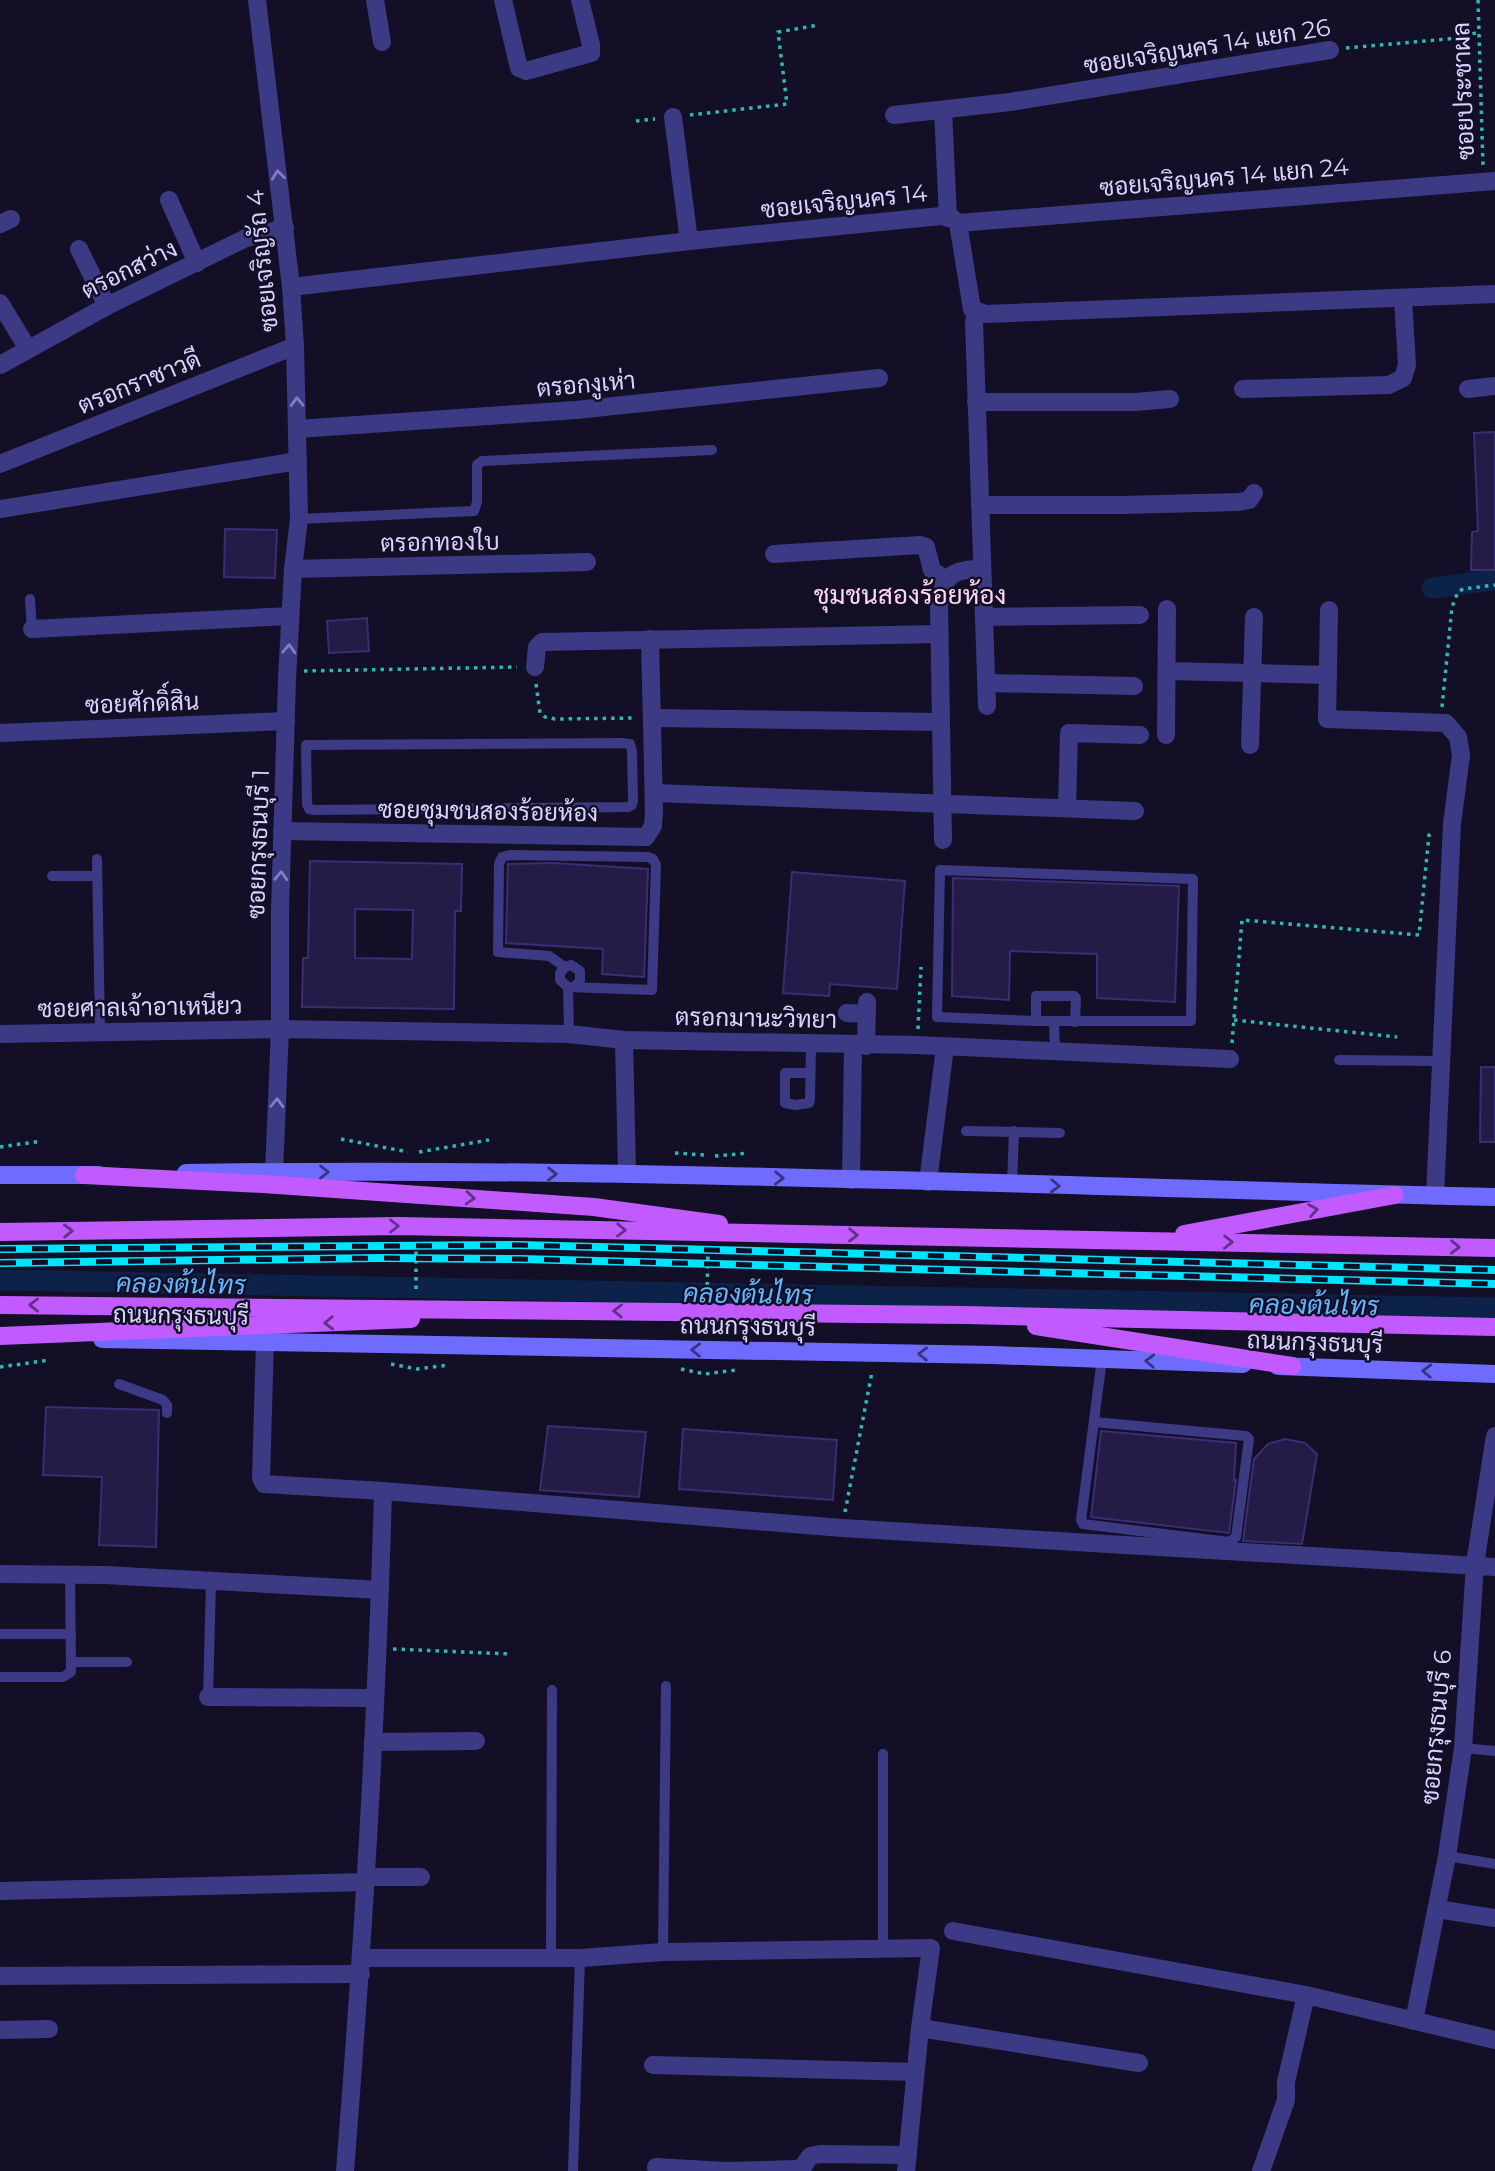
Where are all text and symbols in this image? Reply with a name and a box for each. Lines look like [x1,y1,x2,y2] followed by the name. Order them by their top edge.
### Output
[1082,12,1332,80] street label: ซอยเจริญนคร 14 แยก 26
[1446,22,1480,160] street label: ซอยประชาผล
[1098,152,1350,202] street label: ซอยเจริญนคร 14 แยก 24
[271,170,286,181] one-way arrow
[759,178,929,224] street label: ซอยเจริญนคร 14
[240,188,284,333] street label: ซอยเจริญรัถ 4
[76,233,182,305] street label: ตรอกสว่าง
[73,344,205,420] street label: ตรอกราชาวดี
[535,365,637,406] street label: ตรอกงูเห่า
[289,396,304,407] one-way arrow
[380,525,500,558] street label: ตรอกทองใบ
[814,579,1006,613] district label: ชุมชนสองร้อยห้อง
[281,643,296,654] one-way arrow
[84,680,200,719] street label: ซอยศักดิ์สิน
[241,769,277,919] street label: ซอยกรุงธนบุรี 1
[378,795,598,829] street label: ซอยชุมชนสองร้อยห้อง
[273,870,288,881] one-way arrow
[37,991,243,1023] street label: ซอยศาลเจ้าอาเหนียว
[675,1002,837,1034] street label: ตรอกมานะวิทยา
[269,1098,284,1109] one-way arrow
[319,1164,330,1180] one-way arrow
[547,1166,557,1182] one-way arrow
[774,1170,785,1186] one-way arrow
[1050,1178,1061,1193] one-way arrow
[465,1191,476,1206] one-way arrow
[1307,1203,1319,1218] one-way arrow
[389,1218,399,1234] one-way arrow
[63,1223,74,1239] one-way arrow
[616,1223,627,1238] one-way arrow
[849,1227,859,1243] one-way arrow
[1222,1235,1233,1250] one-way arrow
[1450,1240,1461,1255] one-way arrow
[116,1267,248,1301] water label: คลองต้นไทร
[683,1277,815,1311] water label: คลองต้นไทร
[1249,1288,1381,1322] water label: คลองต้นไทร
[28,1297,39,1313] one-way arrow
[113,1299,249,1333] street label: ถนนกรุงธนบุรี
[613,1303,623,1319] one-way arrow
[680,1310,816,1344] street label: ถนนกรุงธนบุรี
[323,1316,334,1331] one-way arrow
[1246,1325,1384,1361] street label: ถนนกรุงธนบุรี
[690,1342,701,1357] one-way arrow
[917,1346,928,1362] one-way arrow
[1145,1353,1155,1369] one-way arrow
[1421,1364,1432,1379] one-way arrow
[1415,1648,1459,1806] street label: ซอยกรุงธนบุรี 6

